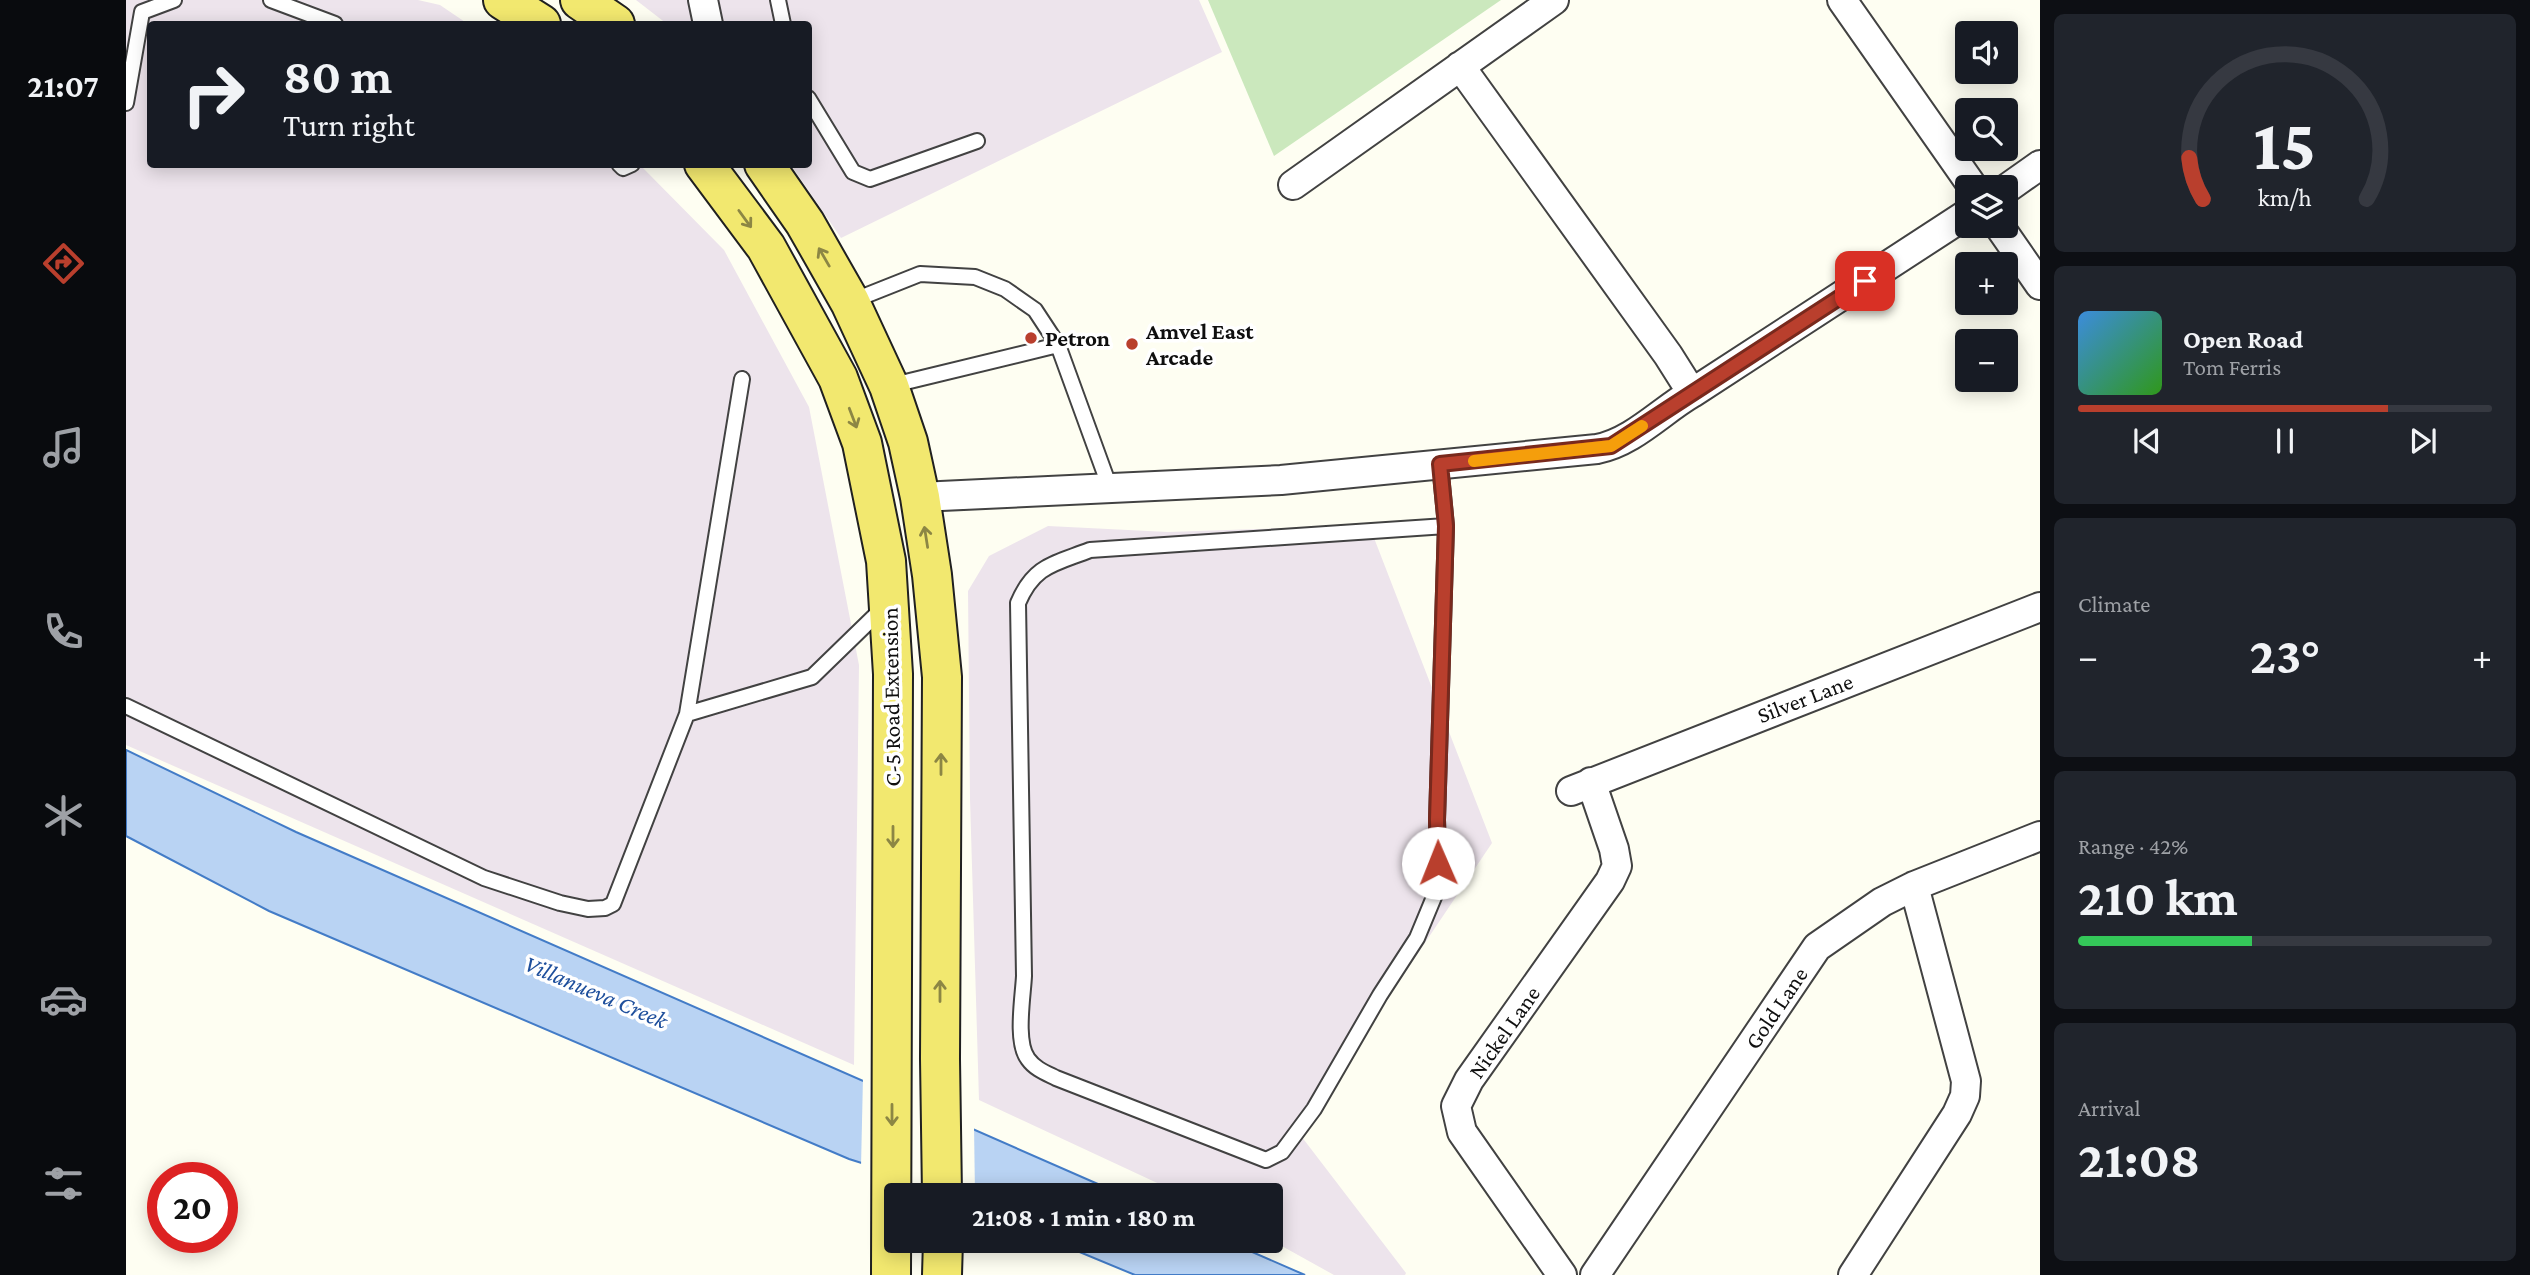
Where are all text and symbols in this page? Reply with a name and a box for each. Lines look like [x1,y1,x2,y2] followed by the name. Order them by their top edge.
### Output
[1955,21,2018,392] map controls
[1955,21,2018,84] button: sound
[168,49,259,140] icon: right
[283,49,392,104] text: 80 m
[27,68,99,104] text: 21:07
[1955,98,2018,161] button: search
[2254,104,2316,185] text: 15
[283,107,415,143] text: Turn right
[1955,175,2018,238] button: layers
[2258,184,2312,211] text: km/h
[738,209,753,228] one-way arrow
[39,239,88,288] icon: directions
[817,247,831,267] one-way arrow
[1835,251,1895,311] pin
[1955,252,2018,315] button: +
[1846,262,1884,300] icon: arrive
[1145,318,1254,370] place label: Amvel East Arcade
[1045,325,1110,351] place label: Petron
[2183,325,2303,354] text: Open Road
[1955,329,2018,392] button: −
[1023,330,1039,346] marker: Petron
[1124,336,1140,352] marker: Amvel East Arcade
[2183,354,2281,380] text: Tom Ferris
[848,407,860,429] one-way arrow
[2128,422,2166,460] icon: previous
[2266,422,2304,460] icon: pause
[2404,422,2442,460] icon: next
[39,423,88,472] icon: music
[919,526,932,549] one-way arrow
[2078,591,2150,617] text: Climate
[39,607,88,656] icon: phone
[876,607,906,787] street label: C-5 Road Extension
[2249,626,2321,684] text: 23°
[2078,635,2098,677] text: −
[2472,635,2492,677] text: +
[1753,668,1857,728] street label: Silver Lane
[934,752,948,775] one-way arrow
[39,791,88,840] icon: climate
[886,826,900,849] one-way arrow
[1401,826,1475,900] position arrow
[2078,833,2188,859] text: Range · 42%
[2078,868,2238,926] text: 210 km
[521,949,673,1034] water label: Villanueva Creek
[1739,962,1813,1054] street label: Gold Lane
[39,975,88,1024] icon: car
[933,980,947,1003] one-way arrow
[1463,981,1545,1083] street label: Nickel Lane
[2078,1095,2141,1121] text: Arrival
[885,1104,899,1127] one-way arrow
[2078,1130,2200,1188] text: 21:08
[39,1159,88,1208] icon: filters
[147,1162,238,1253] speed limit sign: 20
[972,1203,1195,1232] text: 21:08 · 1 min · 180 m

